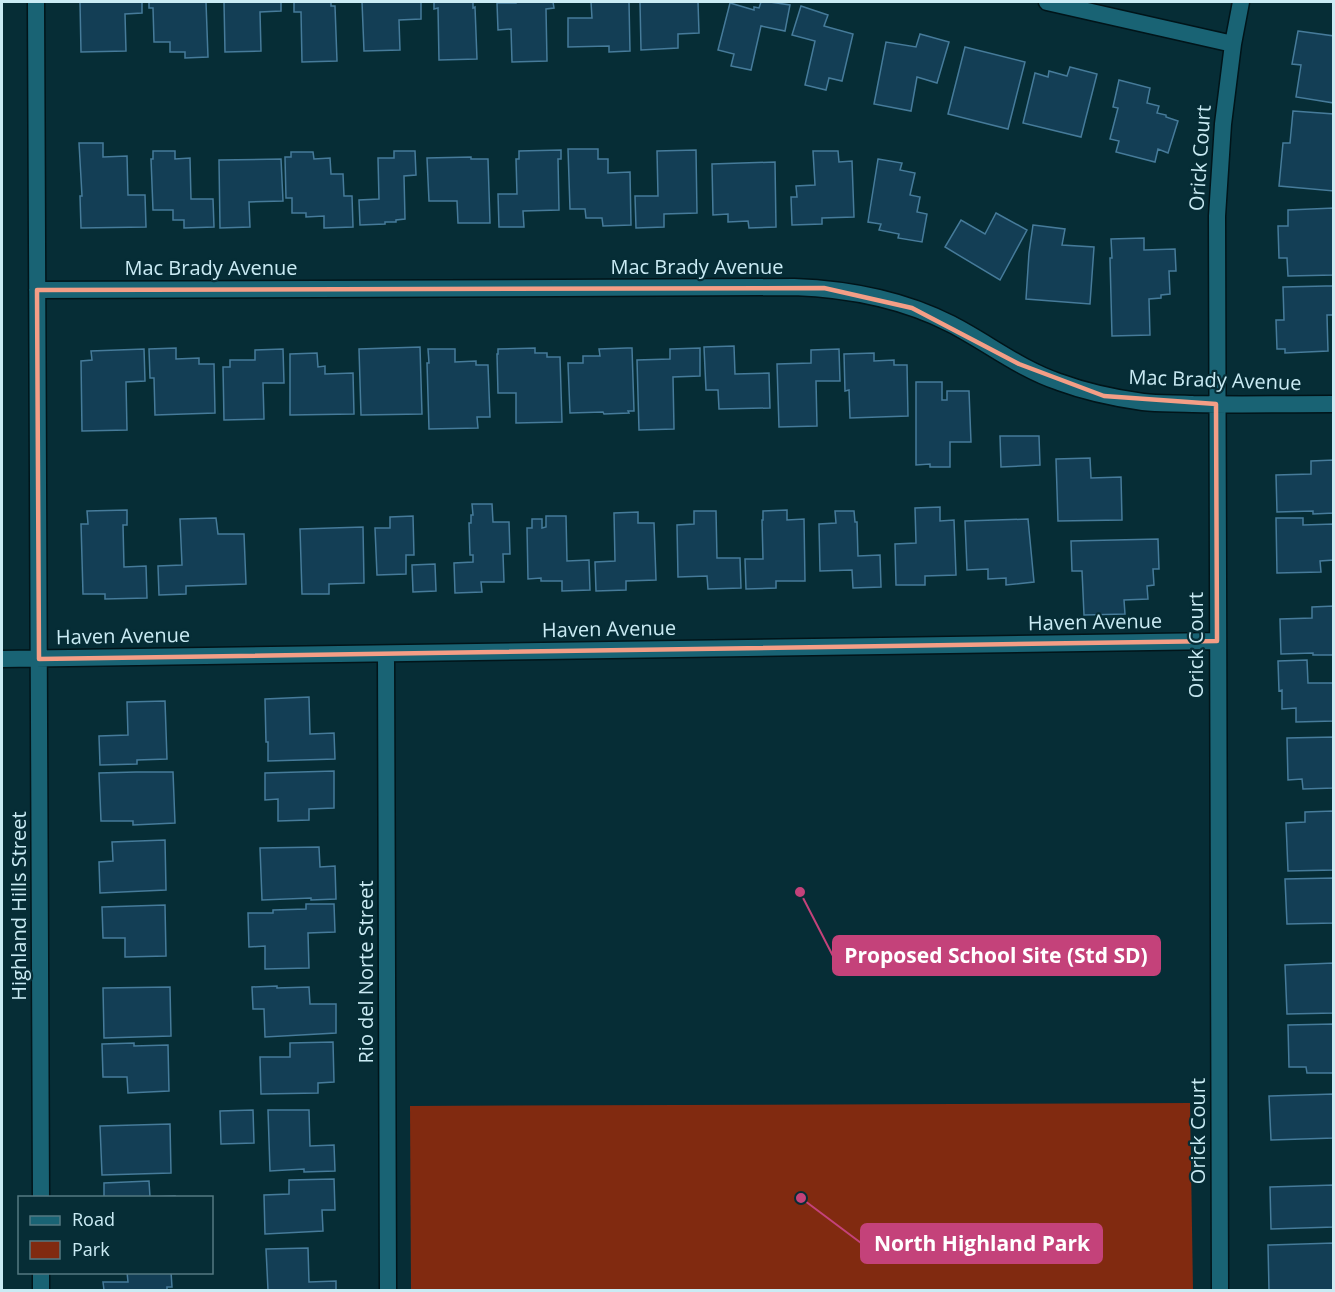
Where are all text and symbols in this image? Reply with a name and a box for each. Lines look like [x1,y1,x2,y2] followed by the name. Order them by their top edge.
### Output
[1182,104,1217,212] street label: Orick Court
[610,253,784,280] street label: Mac Brady Avenue
[124,254,298,281] street label: Mac Brady Avenue
[1128,363,1302,396] street label: Mac Brady Avenue
[1182,592,1209,698] street label: Orick Court
[1028,607,1162,636] street label: Haven Avenue
[542,614,676,643] street label: Haven Avenue
[56,621,190,650] street label: Haven Avenue
[5,811,32,1001] street label: Highland Hills Street
[352,880,379,1064] street label: Rio del Norte Street
[833,936,1160,975] callout: Proposed School Site (Std SD)
[844,941,1148,969] text: Proposed School Site (Std SD)
[1184,1078,1211,1184] street label: Orick Court
[18,1196,213,1274] legend
[72,1207,115,1231] text: Road
[861,1224,1102,1263] callout: North Highland Park
[874,1229,1091,1257] text: North Highland Park
[72,1237,110,1261] text: Park

